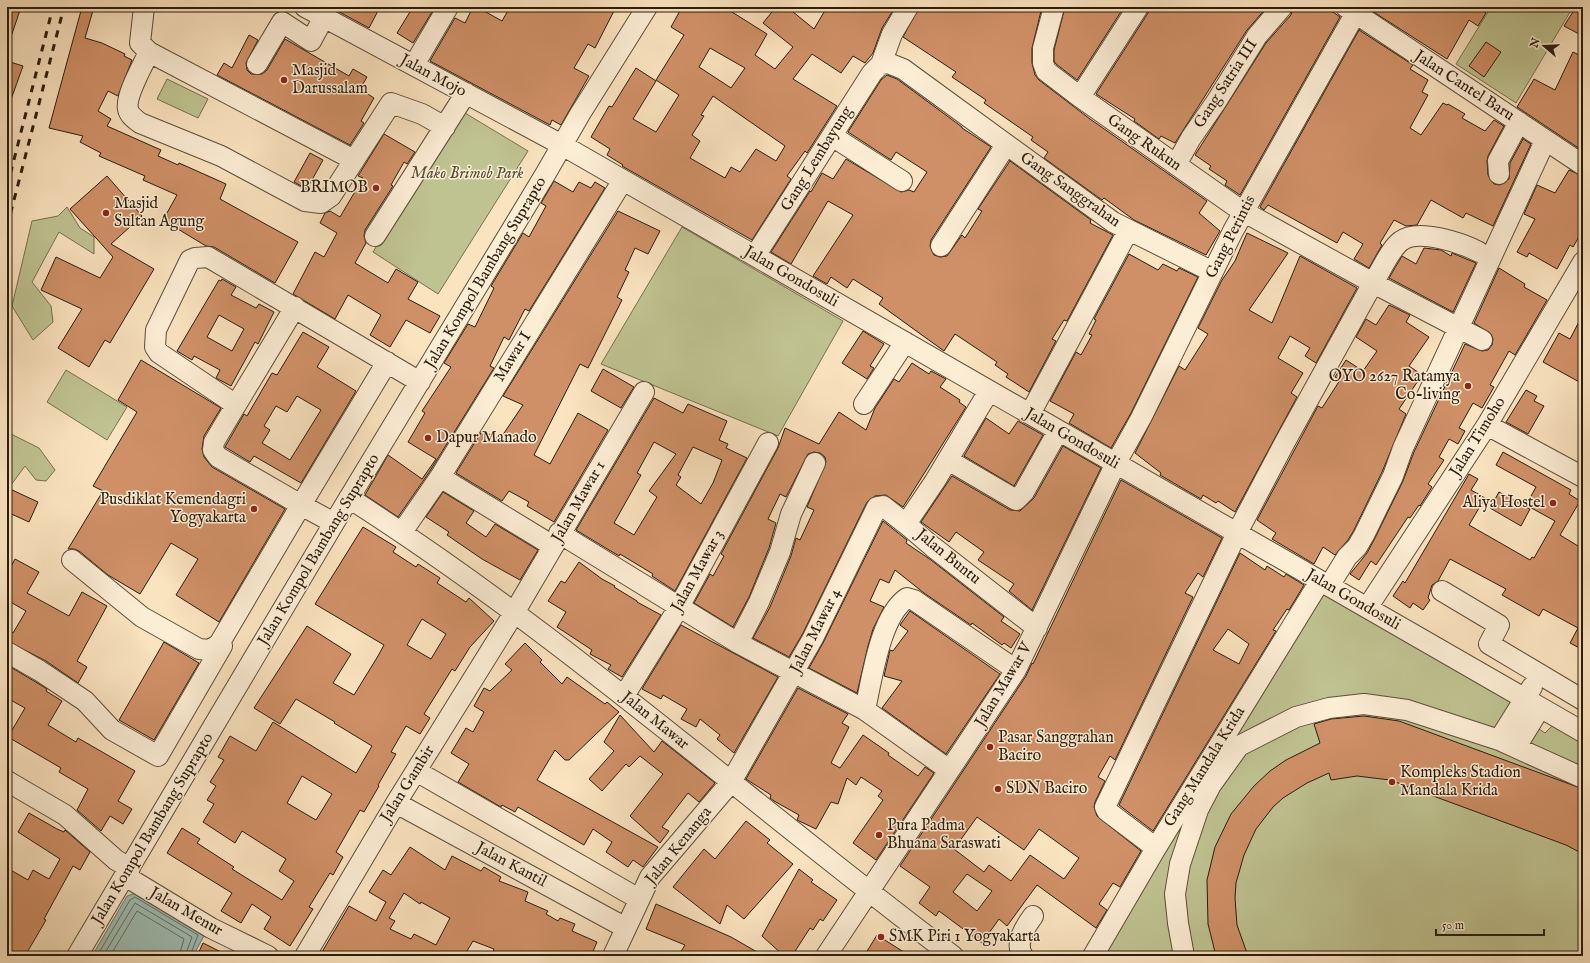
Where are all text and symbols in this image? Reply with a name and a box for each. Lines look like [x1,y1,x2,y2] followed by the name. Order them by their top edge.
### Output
[1524,26,1564,66] north arrow
[1190,36,1262,132] street label: Gang Satria III
[1527,36,1544,51] text: N
[1408,45,1518,126] street label: Jalan Cantel Baru
[395,49,470,102] street label: Jalan Mojo
[292,61,368,99] place label: Masjid Darussalam
[279,75,289,85] marker: Masjid Darussalam
[777,102,857,215] street label: Gang Lembayung
[1103,110,1185,176] street label: Gang Rukun
[1016,148,1124,232] street label: Gang Sanggrahan
[411,164,524,184] park label: Mako Brimob Park
[420,173,552,374] street label: Jalan Kompol Bambang Suprapto
[300,178,368,198] place label: BRIMOB
[371,183,381,193] marker: BRIMOB
[1201,192,1261,282] street label: Gang Perintis
[114,194,205,232] place label: Masjid Sultan Agung
[101,208,111,218] marker: Masjid Sultan Agung
[738,241,842,312] street label: Jalan Gondosuli
[490,328,536,386] street label: Mawar I
[1329,367,1460,405] place label: OYO 2627 Ratamya Co-living
[1463,381,1473,391] marker: OYO 2627 Ratamya Co-living
[1445,393,1511,482] street label: Jalan Timoho
[1019,403,1123,474] street label: Jalan Gondosuli
[436,428,537,448] place label: Dapur Manado
[423,433,433,443] marker: Dapur Manado
[253,450,385,651] street label: Jalan Kompol Bambang Suprapto
[547,458,610,548] street label: Jalan Mawar 1
[100,490,246,528] place label: Pusdiklat Kemendagri Yogyakarta
[1461,493,1546,513] place label: Aliya Hostel
[1548,498,1558,508] marker: Aliya Hostel
[249,504,259,514] marker: Pusdiklat Kemendagri Yogyakarta
[910,524,984,589] street label: Jalan Buntu
[666,526,729,617] street label: Jalan Mawar 3
[1300,564,1404,635] street label: Jalan Gondosuli
[785,585,846,679] street label: Jalan Mawar 4
[970,639,1037,733] street label: Jalan Mawar V
[616,686,693,754] street label: Jalan Mawar
[1160,703,1250,831] street label: Gang Mandala Krida
[998,728,1114,766] place label: Pasar Sanggrahan Baciro
[87,729,219,930] street label: Jalan Kompol Bambang Suprapto
[375,742,440,828] street label: Jalan Gambir
[985,742,995,752] marker: Pasar Sanggrahan Baciro
[1400,763,1521,801] place label: Kompleks Stadion Mandala Krida
[1387,777,1397,787] marker: Kompleks Stadion Mandala Krida
[1006,779,1088,799] place label: SDN Baciro
[993,784,1003,794] marker: SDN Baciro
[640,803,717,891] street label: Jalan Kenanga
[887,816,1001,854] place label: Pura Padma Bhuana Saraswati
[874,830,884,840] marker: Pura Padma Bhuana Saraswati
[470,837,550,892] street label: Jalan Kantil
[144,882,226,941] street label: Jalan Menur
[1436,911,1544,937] scale bar
[1442,918,1464,933] text: 50 m
[889,927,1040,947] place label: SMK Piri 1 Yogyakarta
[876,932,886,942] marker: SMK Piri 1 Yogyakarta

